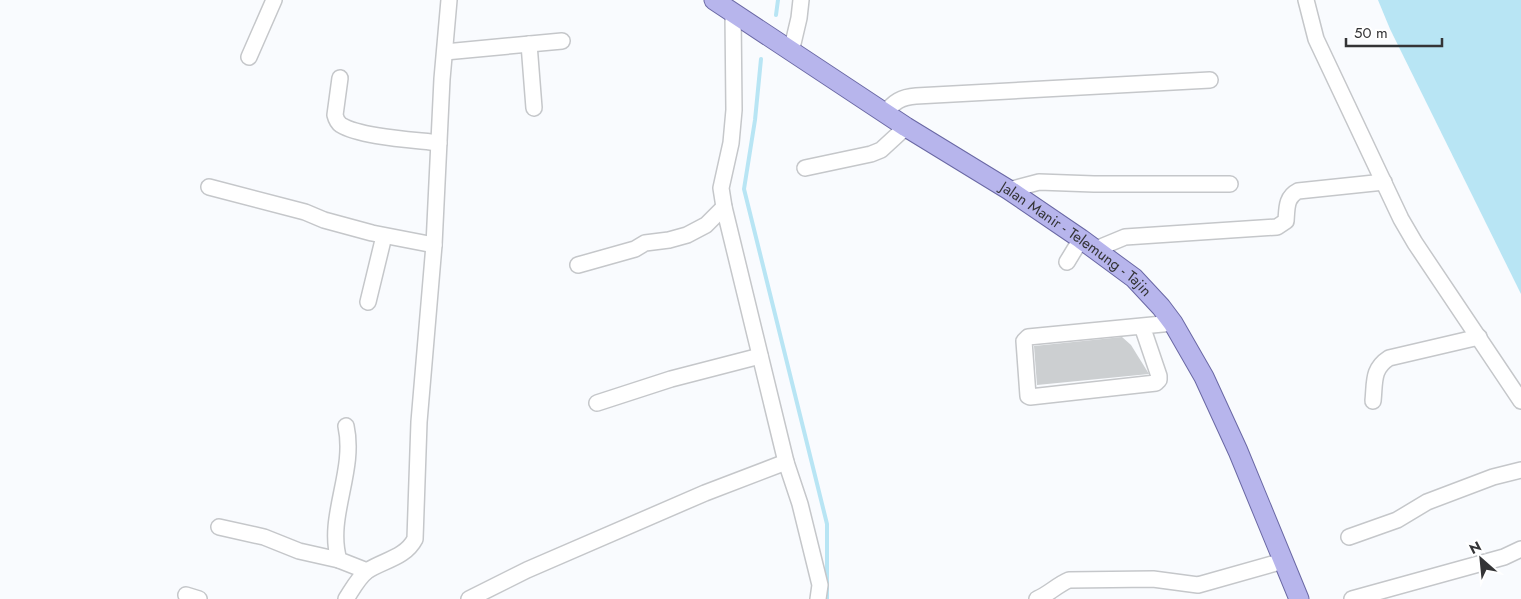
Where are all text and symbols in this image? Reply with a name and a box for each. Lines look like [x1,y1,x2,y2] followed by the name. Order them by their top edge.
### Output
[1346,15,1442,47] scale bar
[1354,22,1388,44] text: 50 m
[994,175,1157,301] street label: Jalan Manir - Telemung - Tajin
[1456,534,1506,584] north arrow
[1466,536,1485,559] text: N

